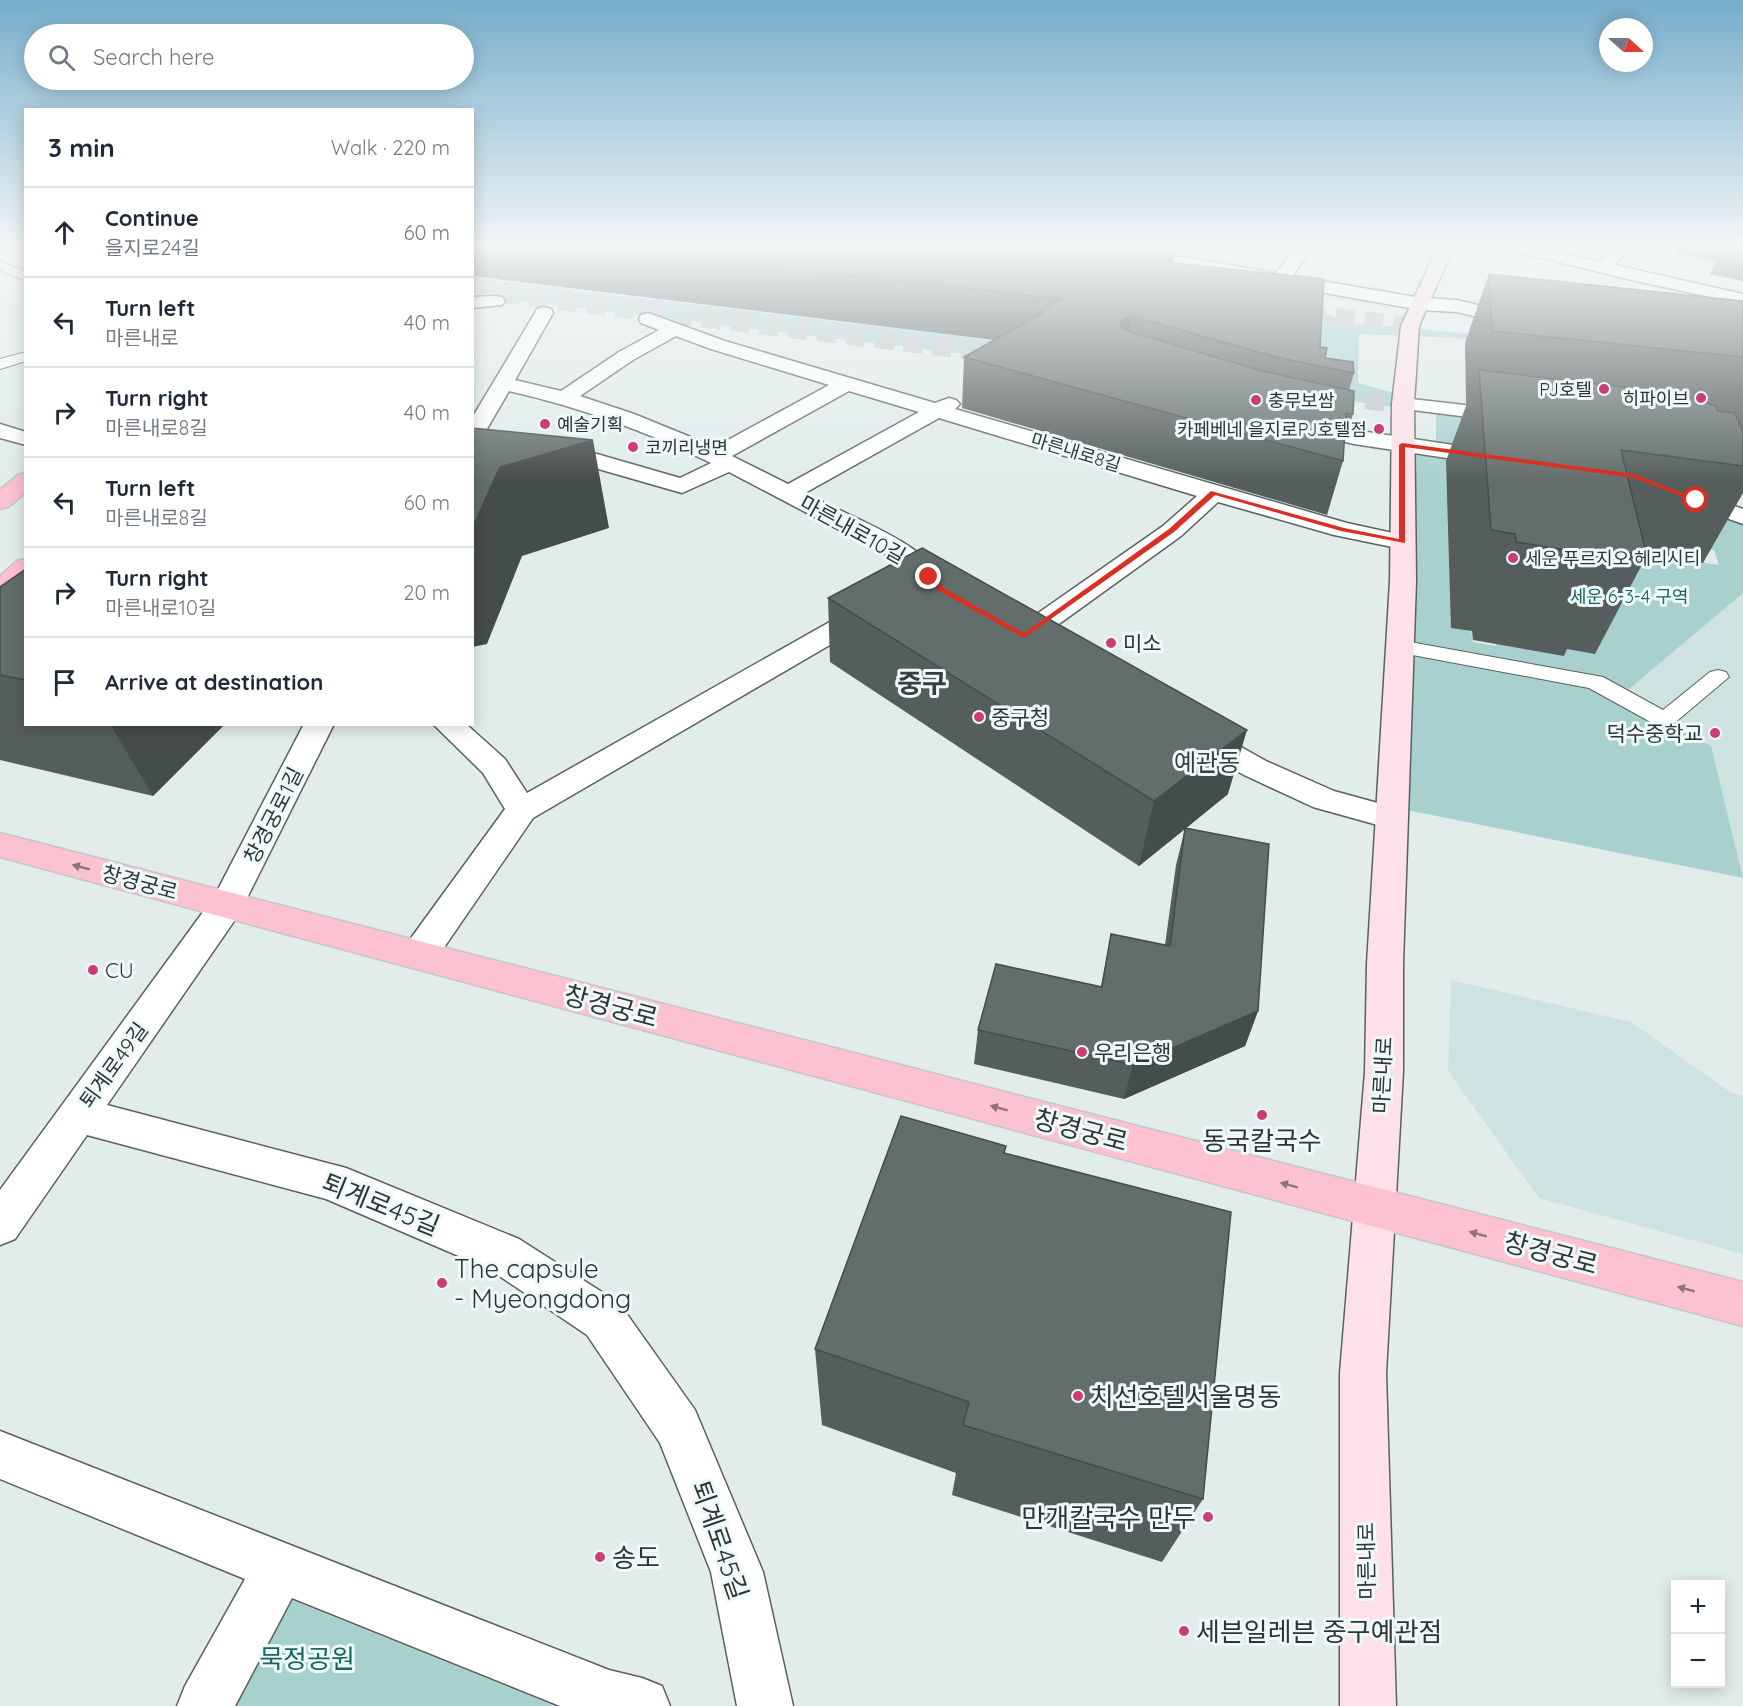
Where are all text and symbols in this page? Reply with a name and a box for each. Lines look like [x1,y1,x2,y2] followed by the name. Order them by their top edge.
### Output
[1599,18,1653,72] north arrow
[24,24,474,90] search box
[45,41,78,74] icon: search
[93,43,214,71] text: Search here
[48,131,115,164] text: 3 min
[331,135,450,160] text: Walk · 220 m
[105,204,199,232] text: Continue
[48,216,81,249] icon: ahead
[404,220,450,245] text: 60 m
[105,235,200,260] text: 을지로24길
[105,294,195,322] text: Turn left
[48,306,81,339] icon: left
[404,310,450,335] text: 40 m
[105,325,179,350] text: 마른내로
[1539,378,1592,401] place label: PJ호텔
[1597,382,1611,396] marker: PJ호텔
[105,384,209,412] text: Turn right
[1623,387,1689,410] place label: 히파이브
[1268,389,1334,412] place label: 충무보쌈
[1694,391,1708,405] marker: 히파이브
[1249,393,1263,407] marker: 충무보쌈
[48,396,81,429] icon: right
[404,400,450,425] text: 40 m
[557,413,623,436] place label: 예술기획
[105,415,208,440] text: 마른내로8길
[538,417,552,431] marker: 예술기획
[1177,418,1367,441] place label: 카페베네 을지로PJ호텔점
[1372,422,1386,436] marker: 카페베네 을지로PJ호텔점
[1028,427,1124,477] street label: 마른내로8길
[645,436,728,459] place label: 코끼리냉면
[626,440,640,454] marker: 코끼리냉면
[105,474,195,502] text: Turn left
[48,486,81,519] icon: left
[1682,486,1708,512] route start
[796,489,910,569] street label: 마른내로10길
[404,490,450,515] text: 60 m
[105,505,208,530] text: 마른내로8길
[1525,547,1700,570] place label: 세운 푸르지오 헤리시티
[1506,551,1520,565] marker: 세운 푸르지오 헤리시티
[915,563,941,589] route end
[105,564,209,592] text: Turn right
[48,576,81,609] icon: right
[403,580,450,605] text: 20 m
[1570,585,1688,608] park label: 세운 6-3-4 구역
[105,595,216,620] text: 마른내로10길
[1123,630,1162,656] place label: 미소
[1104,636,1118,650] marker: 미소
[48,666,81,699] icon: arrive
[897,666,947,700] district label: 중구
[105,668,323,696] text: Arrive at destination
[991,704,1049,730] place label: 중구청
[972,710,986,724] marker: 중구청
[1606,720,1703,746] place label: 덕수중학교
[1708,726,1722,740] marker: 덕수중학교
[1174,747,1240,777] district label: 예관동
[238,763,308,867] street label: 창경궁로1길
[99,859,181,905] street label: 창경궁로
[72,861,91,871] one-way arrow
[105,957,134,983] place label: CU
[86,963,100,977] marker: CU
[561,978,661,1034] street label: 창경궁로
[73,1017,153,1113] street label: 퇴계로49길
[1367,1036,1397,1114] street label: 마른내로
[1094,1039,1171,1065] place label: 우리은행
[1075,1045,1089,1059] marker: 우리은행
[1031,1102,1131,1158] street label: 창경궁로
[990,1103,1008,1113] one-way arrow
[1255,1108,1269,1122] marker: 동국칼국수
[1202,1124,1322,1157] place label: 동국칼국수
[317,1166,445,1242] street label: 퇴계로45길
[1280,1179,1298,1189] one-way arrow
[1501,1225,1601,1281] street label: 창경궁로
[1468,1229,1486,1238] one-way arrow
[454,1252,631,1315] place label: The capsule - Myeongdong
[435,1276,449,1290] marker: The capsule - Myeongdong
[1677,1284,1696,1294] one-way arrow
[1090,1380,1281,1413] place label: 치선호텔서울명동
[1071,1389,1085,1403] marker: 치선호텔서울명동
[684,1476,756,1604] street label: 퇴계로45길
[1021,1501,1196,1534] place label: 만개칼국수 만두
[1201,1510,1215,1524] marker: 만개칼국수 만두
[1352,1522,1380,1600] street label: 마른내로
[612,1541,660,1574] place label: 송도
[593,1550,607,1564] marker: 송도
[1671,1580,1725,1688] map controls
[1671,1580,1725,1634] button: +
[1196,1615,1442,1648] place label: 세븐일레븐 중구예관점
[1177,1624,1191,1638] marker: 세븐일레븐 중구예관점
[1671,1634,1725,1688] button: −
[259,1642,355,1675] park label: 묵정공원

